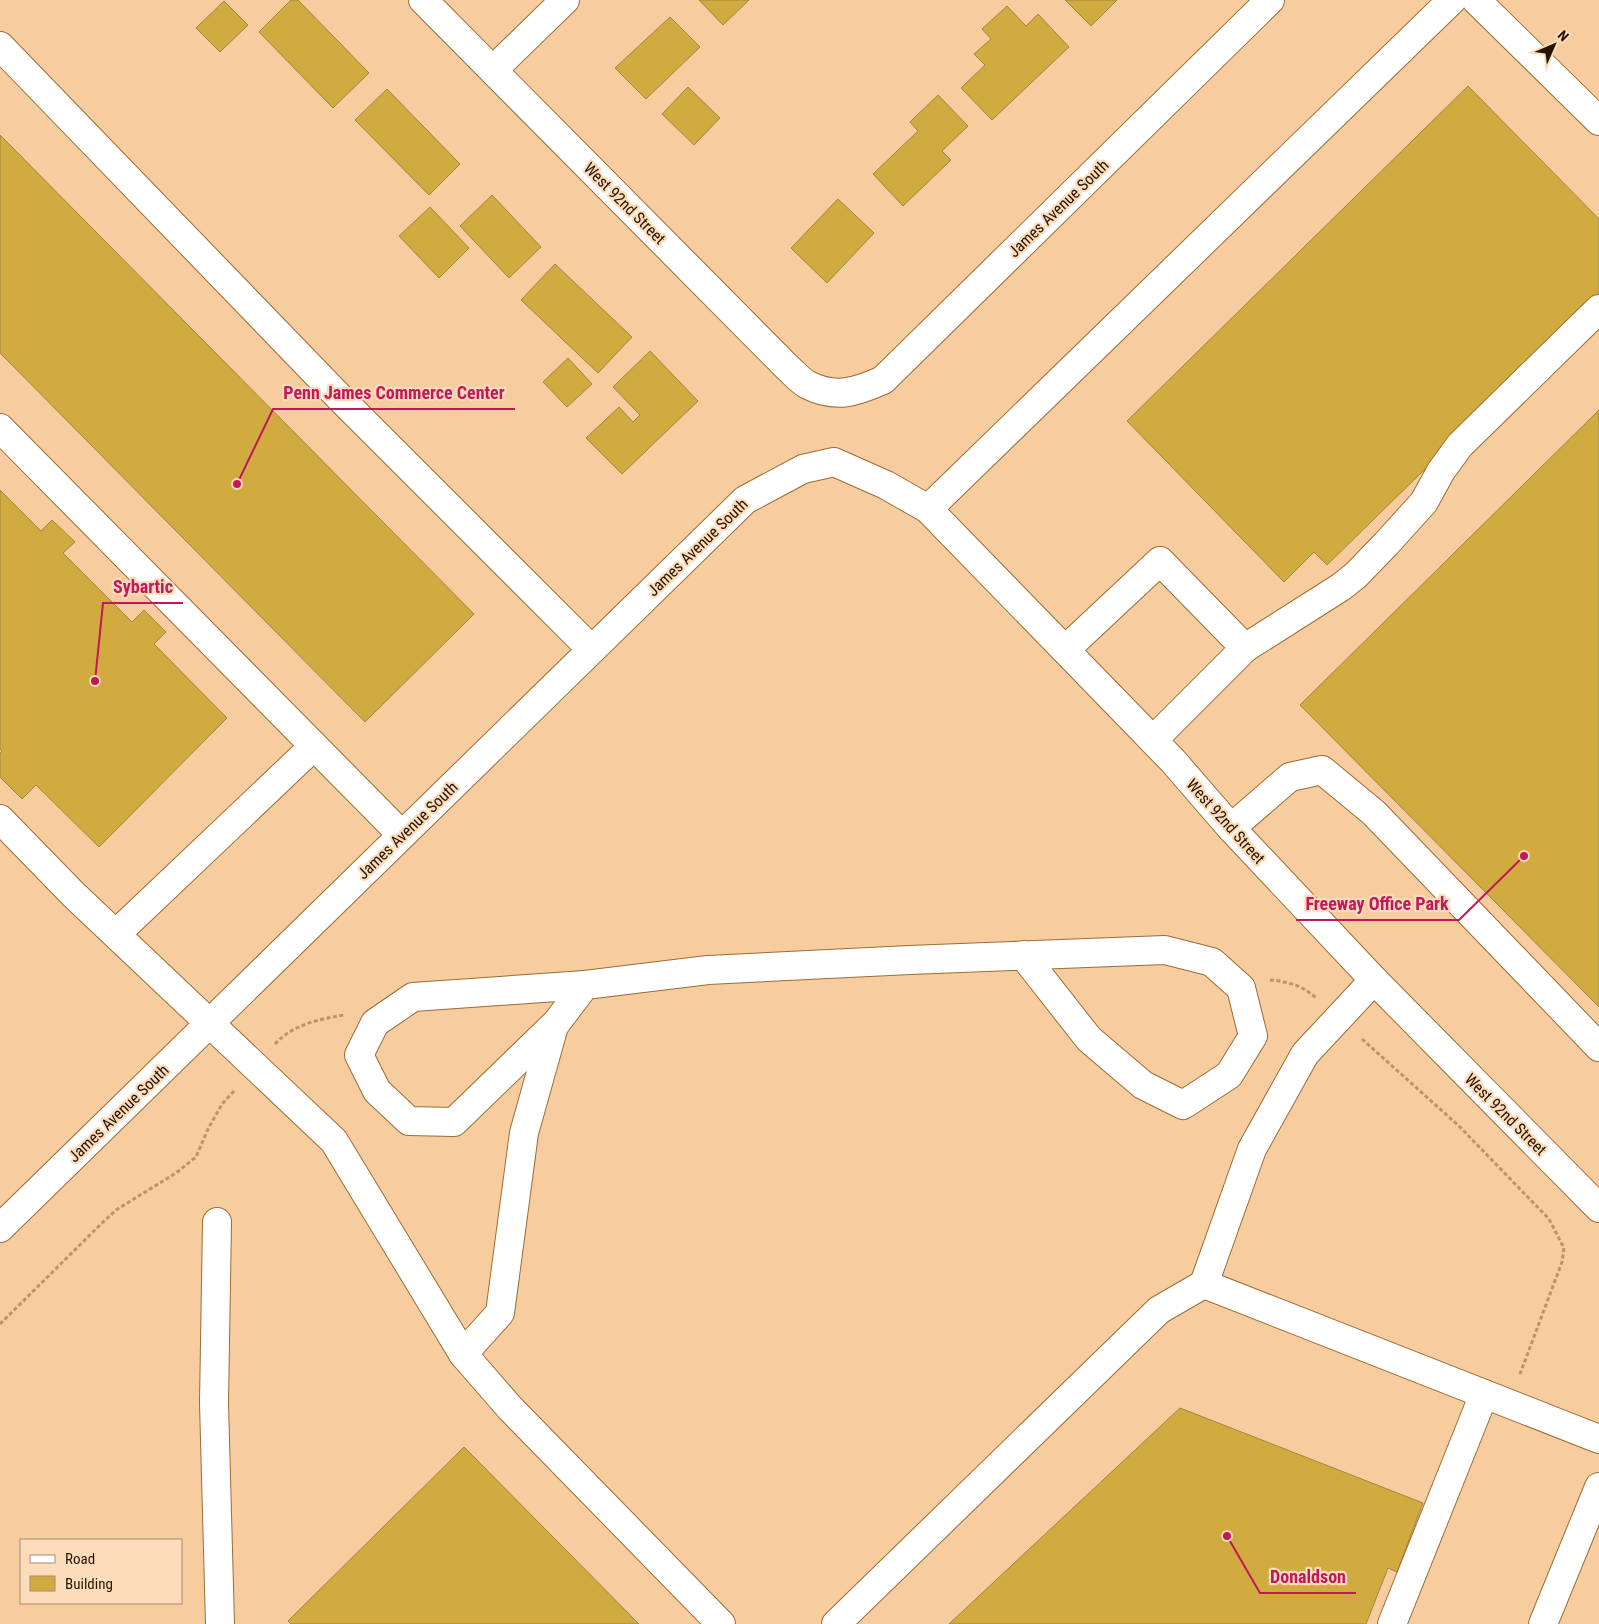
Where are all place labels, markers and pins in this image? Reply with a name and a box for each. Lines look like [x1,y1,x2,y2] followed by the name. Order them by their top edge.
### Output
[273,376,515,409] callout: Penn James Commerce Center
[103,570,183,603] callout: Sybartic
[1296,887,1459,920] callout: Freeway Office Park
[1260,1560,1356,1593] callout: Donaldson

